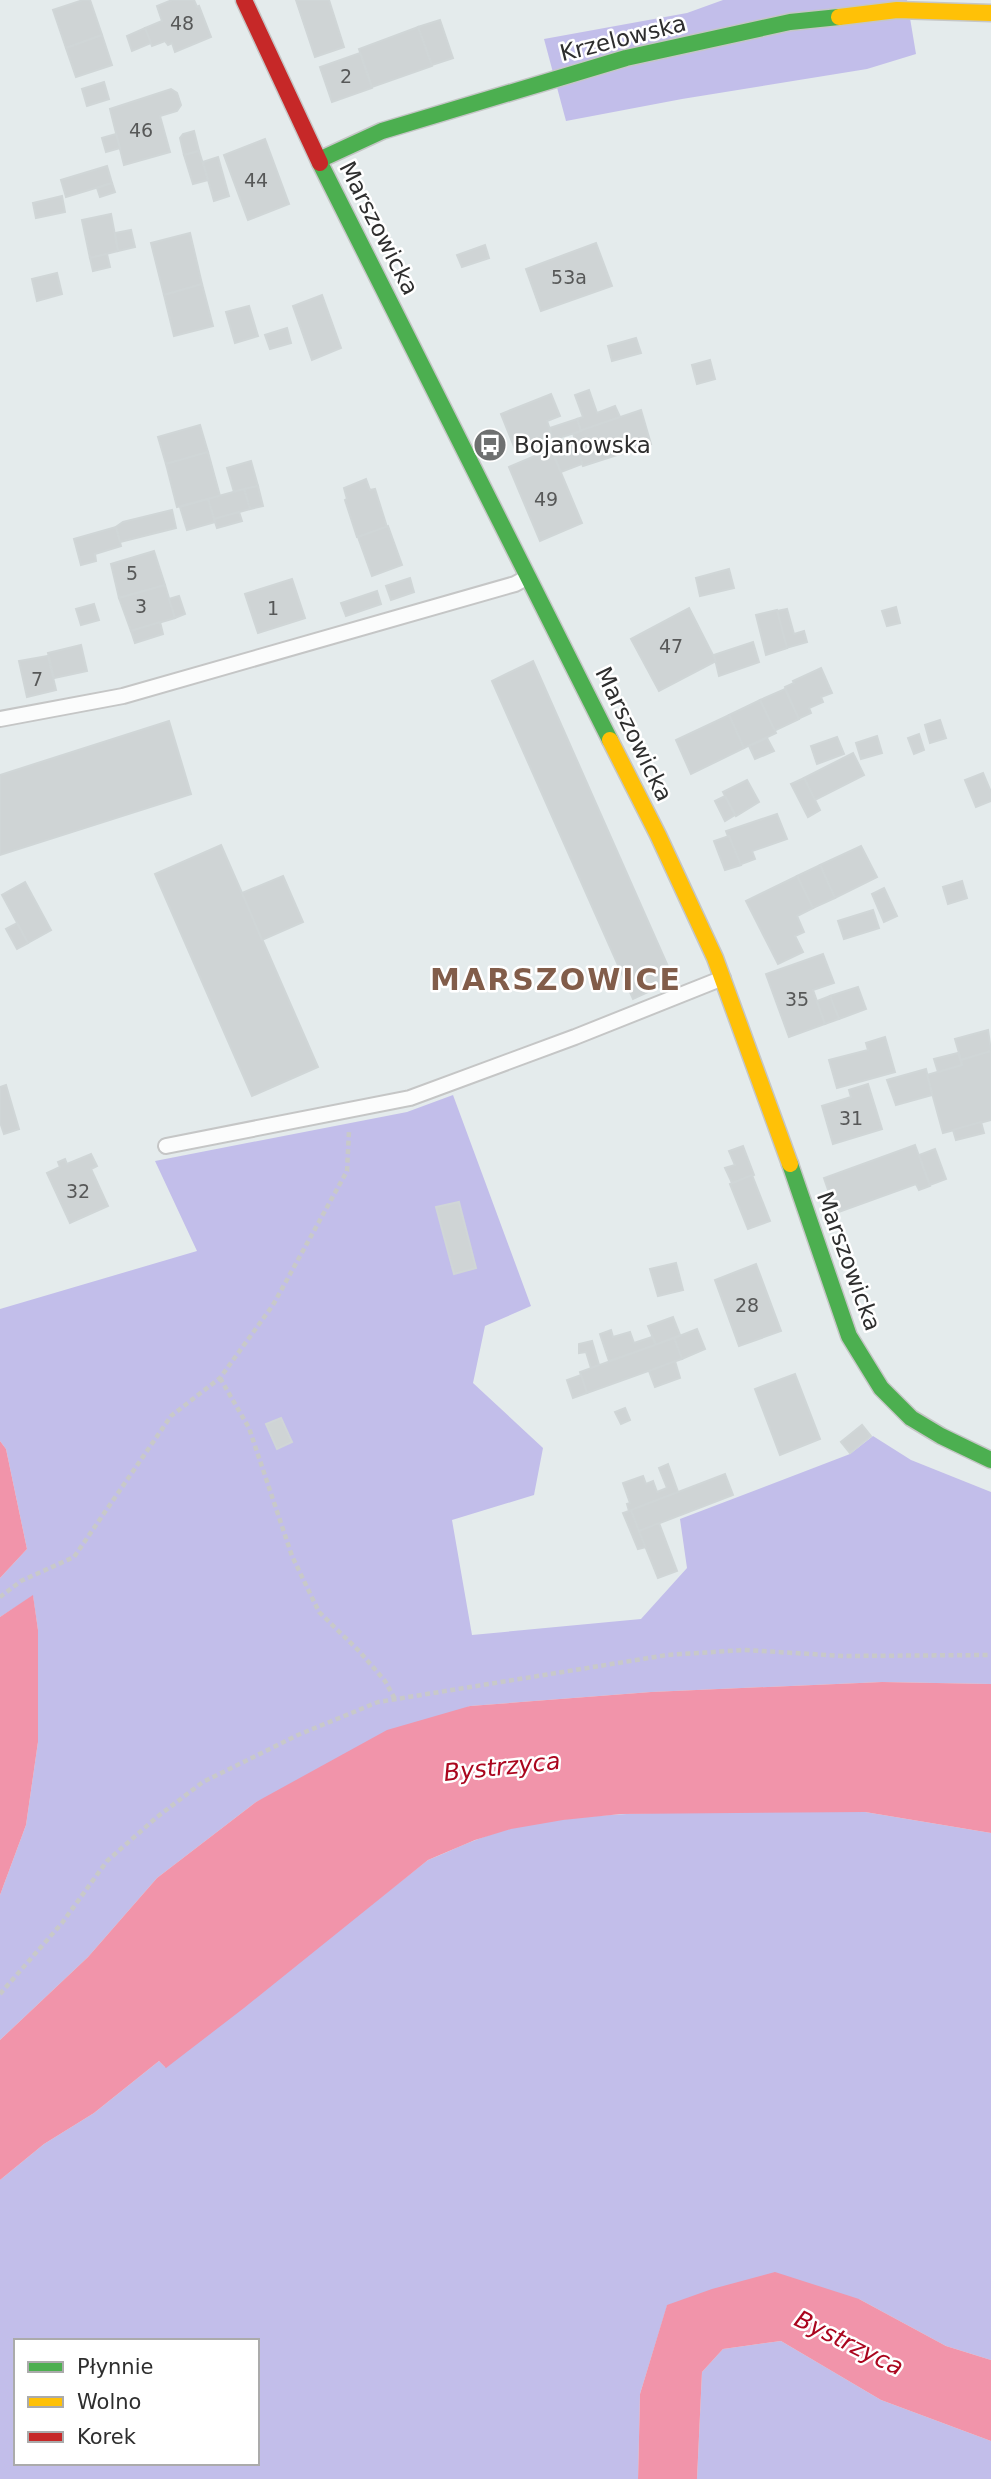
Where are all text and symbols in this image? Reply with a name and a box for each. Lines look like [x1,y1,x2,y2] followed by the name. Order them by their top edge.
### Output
[557,10,689,66] street label: Krzelowska
[170,12,194,34] house number: 48
[340,65,352,87] house number: 2
[129,119,153,141] house number: 46
[334,157,424,299] street label: Marszowicka
[244,169,268,191] house number: 44
[551,266,587,288] house number: 53a
[471,426,509,464] bus stop icon: Bojanowska
[514,432,651,458] place label: Bojanowska
[534,488,558,510] house number: 49
[126,562,138,584] house number: 5
[135,595,147,617] house number: 3
[267,597,279,619] house number: 1
[659,635,683,657] house number: 47
[590,663,678,805] street label: Marszowicka
[31,668,43,690] house number: 7
[430,962,682,997] district label: MARSZOWICE
[785,988,809,1010] house number: 35
[839,1107,863,1129] house number: 31
[66,1180,90,1202] house number: 32
[812,1188,886,1334] street label: Marszowicka
[735,1294,759,1316] house number: 28
[442,1747,562,1787] water label: Bystrzyca
[790,2305,908,2381] water label: Bystrzyca
[14,2339,259,2465] legend
[77,2355,153,2379] text: Płynnie
[77,2390,141,2414] text: Wolno
[77,2425,137,2449] text: Korek

